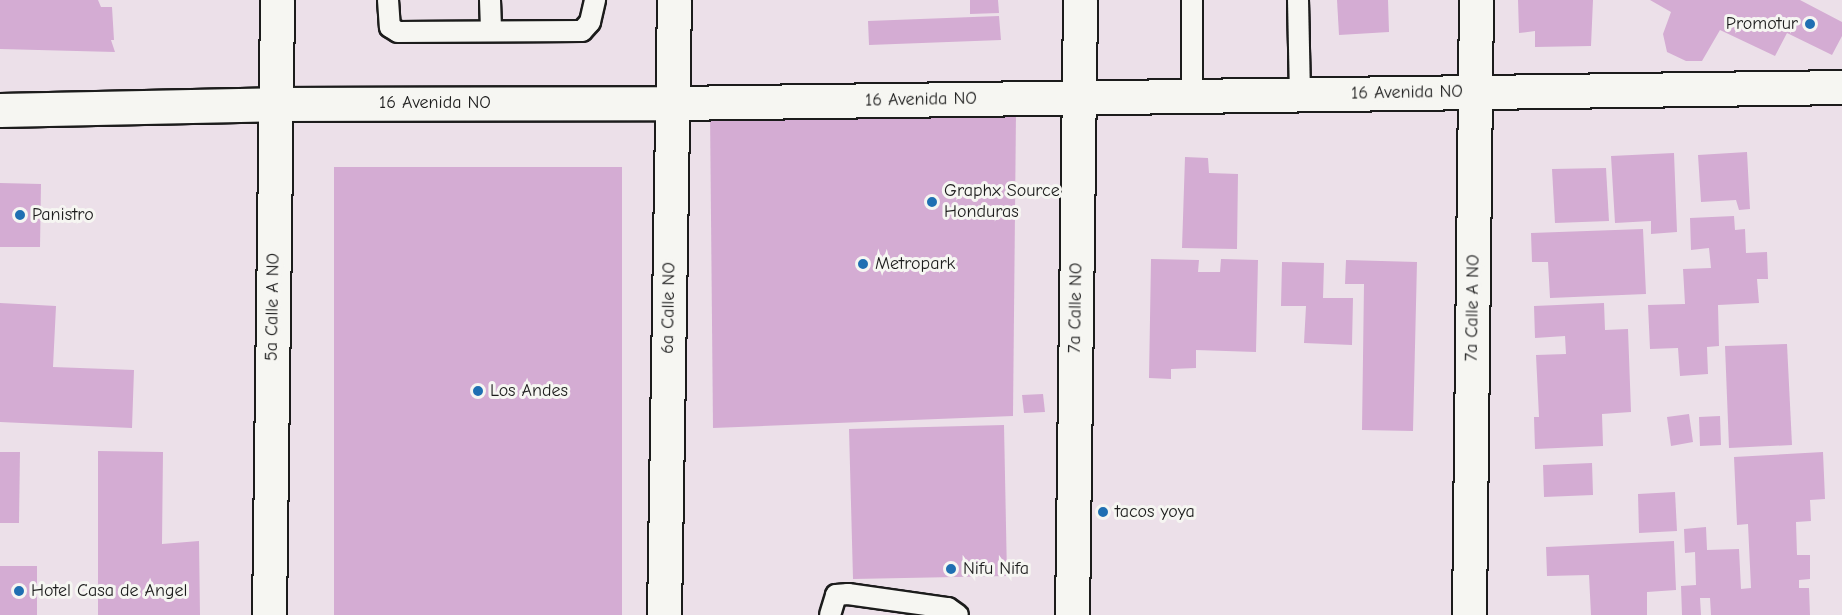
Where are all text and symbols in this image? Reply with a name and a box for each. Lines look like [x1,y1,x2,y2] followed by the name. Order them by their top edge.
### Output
[1726,13,1798,35] place label: Promotur
[1803,17,1817,31] marker: Promotur
[1351,81,1463,105] street label: 16 Avenida NO
[865,88,977,112] street label: 16 Avenida NO
[379,92,491,114] street label: 16 Avenida NO
[944,181,1060,224] place label: Graphx Source Honduras
[925,195,939,209] marker: Graphx Source Honduras
[32,204,94,226] place label: Panistro
[13,208,27,222] marker: Panistro
[261,253,285,361] street label: 5a Calle A NO
[875,253,955,275] place label: Metropark
[1461,254,1485,362] street label: 7a Calle A NO
[856,257,870,271] marker: Metropark
[657,262,681,354] street label: 6a Calle NO
[1064,263,1088,353] street label: 7a Calle NO
[490,380,568,402] place label: Los Andes
[471,384,485,398] marker: Los Andes
[1115,501,1195,523] place label: tacos yoya
[1096,505,1110,519] marker: tacos yoya
[963,558,1029,580] place label: Nifu Nifa
[944,562,958,576] marker: Nifu Nifa
[31,580,188,602] place label: Hotel Casa de Angel
[12,584,26,598] marker: Hotel Casa de Angel

